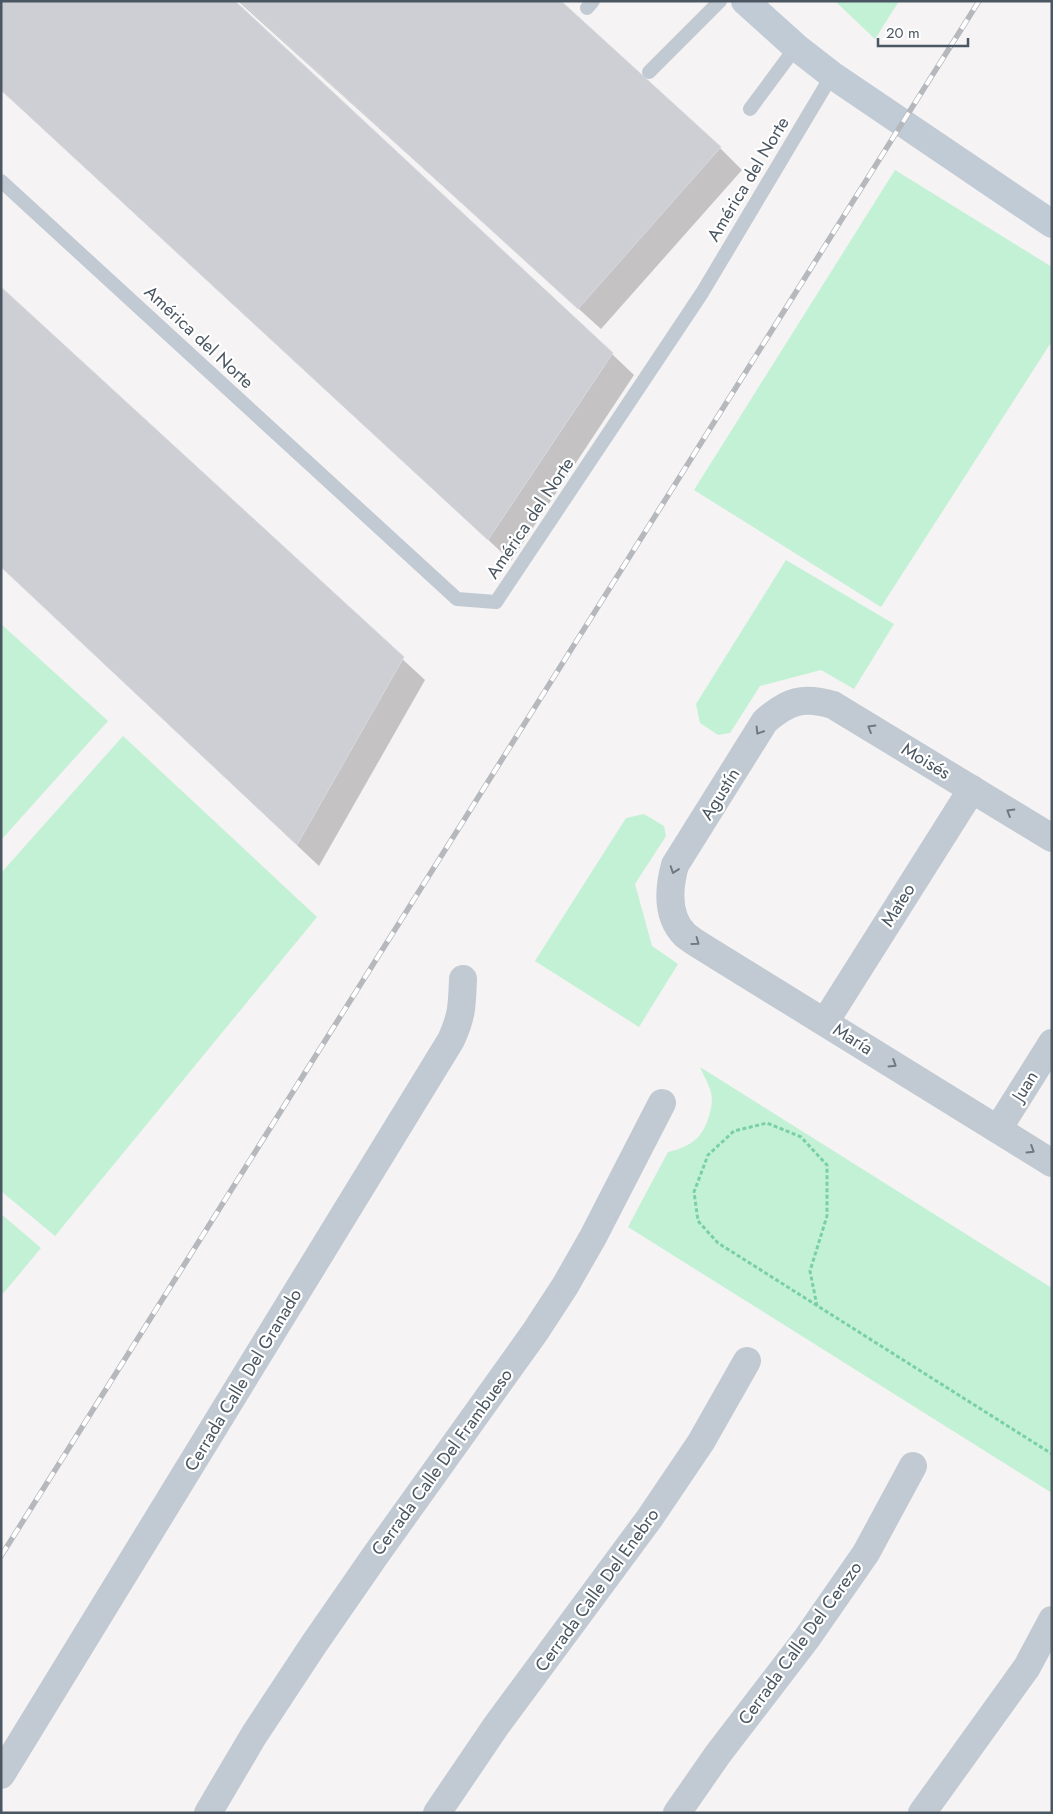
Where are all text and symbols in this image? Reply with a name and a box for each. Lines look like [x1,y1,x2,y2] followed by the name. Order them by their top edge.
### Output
[878,15,968,47] scale bar
[886,22,920,44] text: 20 m
[700,112,796,246] street label: América del Norte
[138,279,260,395] street label: América del Norte
[480,452,580,584] street label: América del Norte
[868,725,877,735] one-way arrow
[755,726,765,735] one-way arrow
[897,736,955,786] street label: Moisés
[694,763,746,825] street label: Agustín
[1007,809,1016,819] one-way arrow
[670,865,680,873] one-way arrow
[875,878,921,932] street label: Mateo
[690,936,699,945] one-way arrow
[828,1017,878,1061] street label: María
[888,1058,897,1068] one-way arrow
[1004,1066,1044,1108] street label: Juan
[1026,1144,1035,1154] one-way arrow
[178,1284,308,1476] street label: Cerrada Calle Del Granado
[365,1363,519,1561] street label: Cerrada Calle Del Frambueso
[529,1503,665,1677] street label: Cerrada Calle Del Enebro
[732,1556,868,1730] street label: Cerrada Calle Del Cerezo

